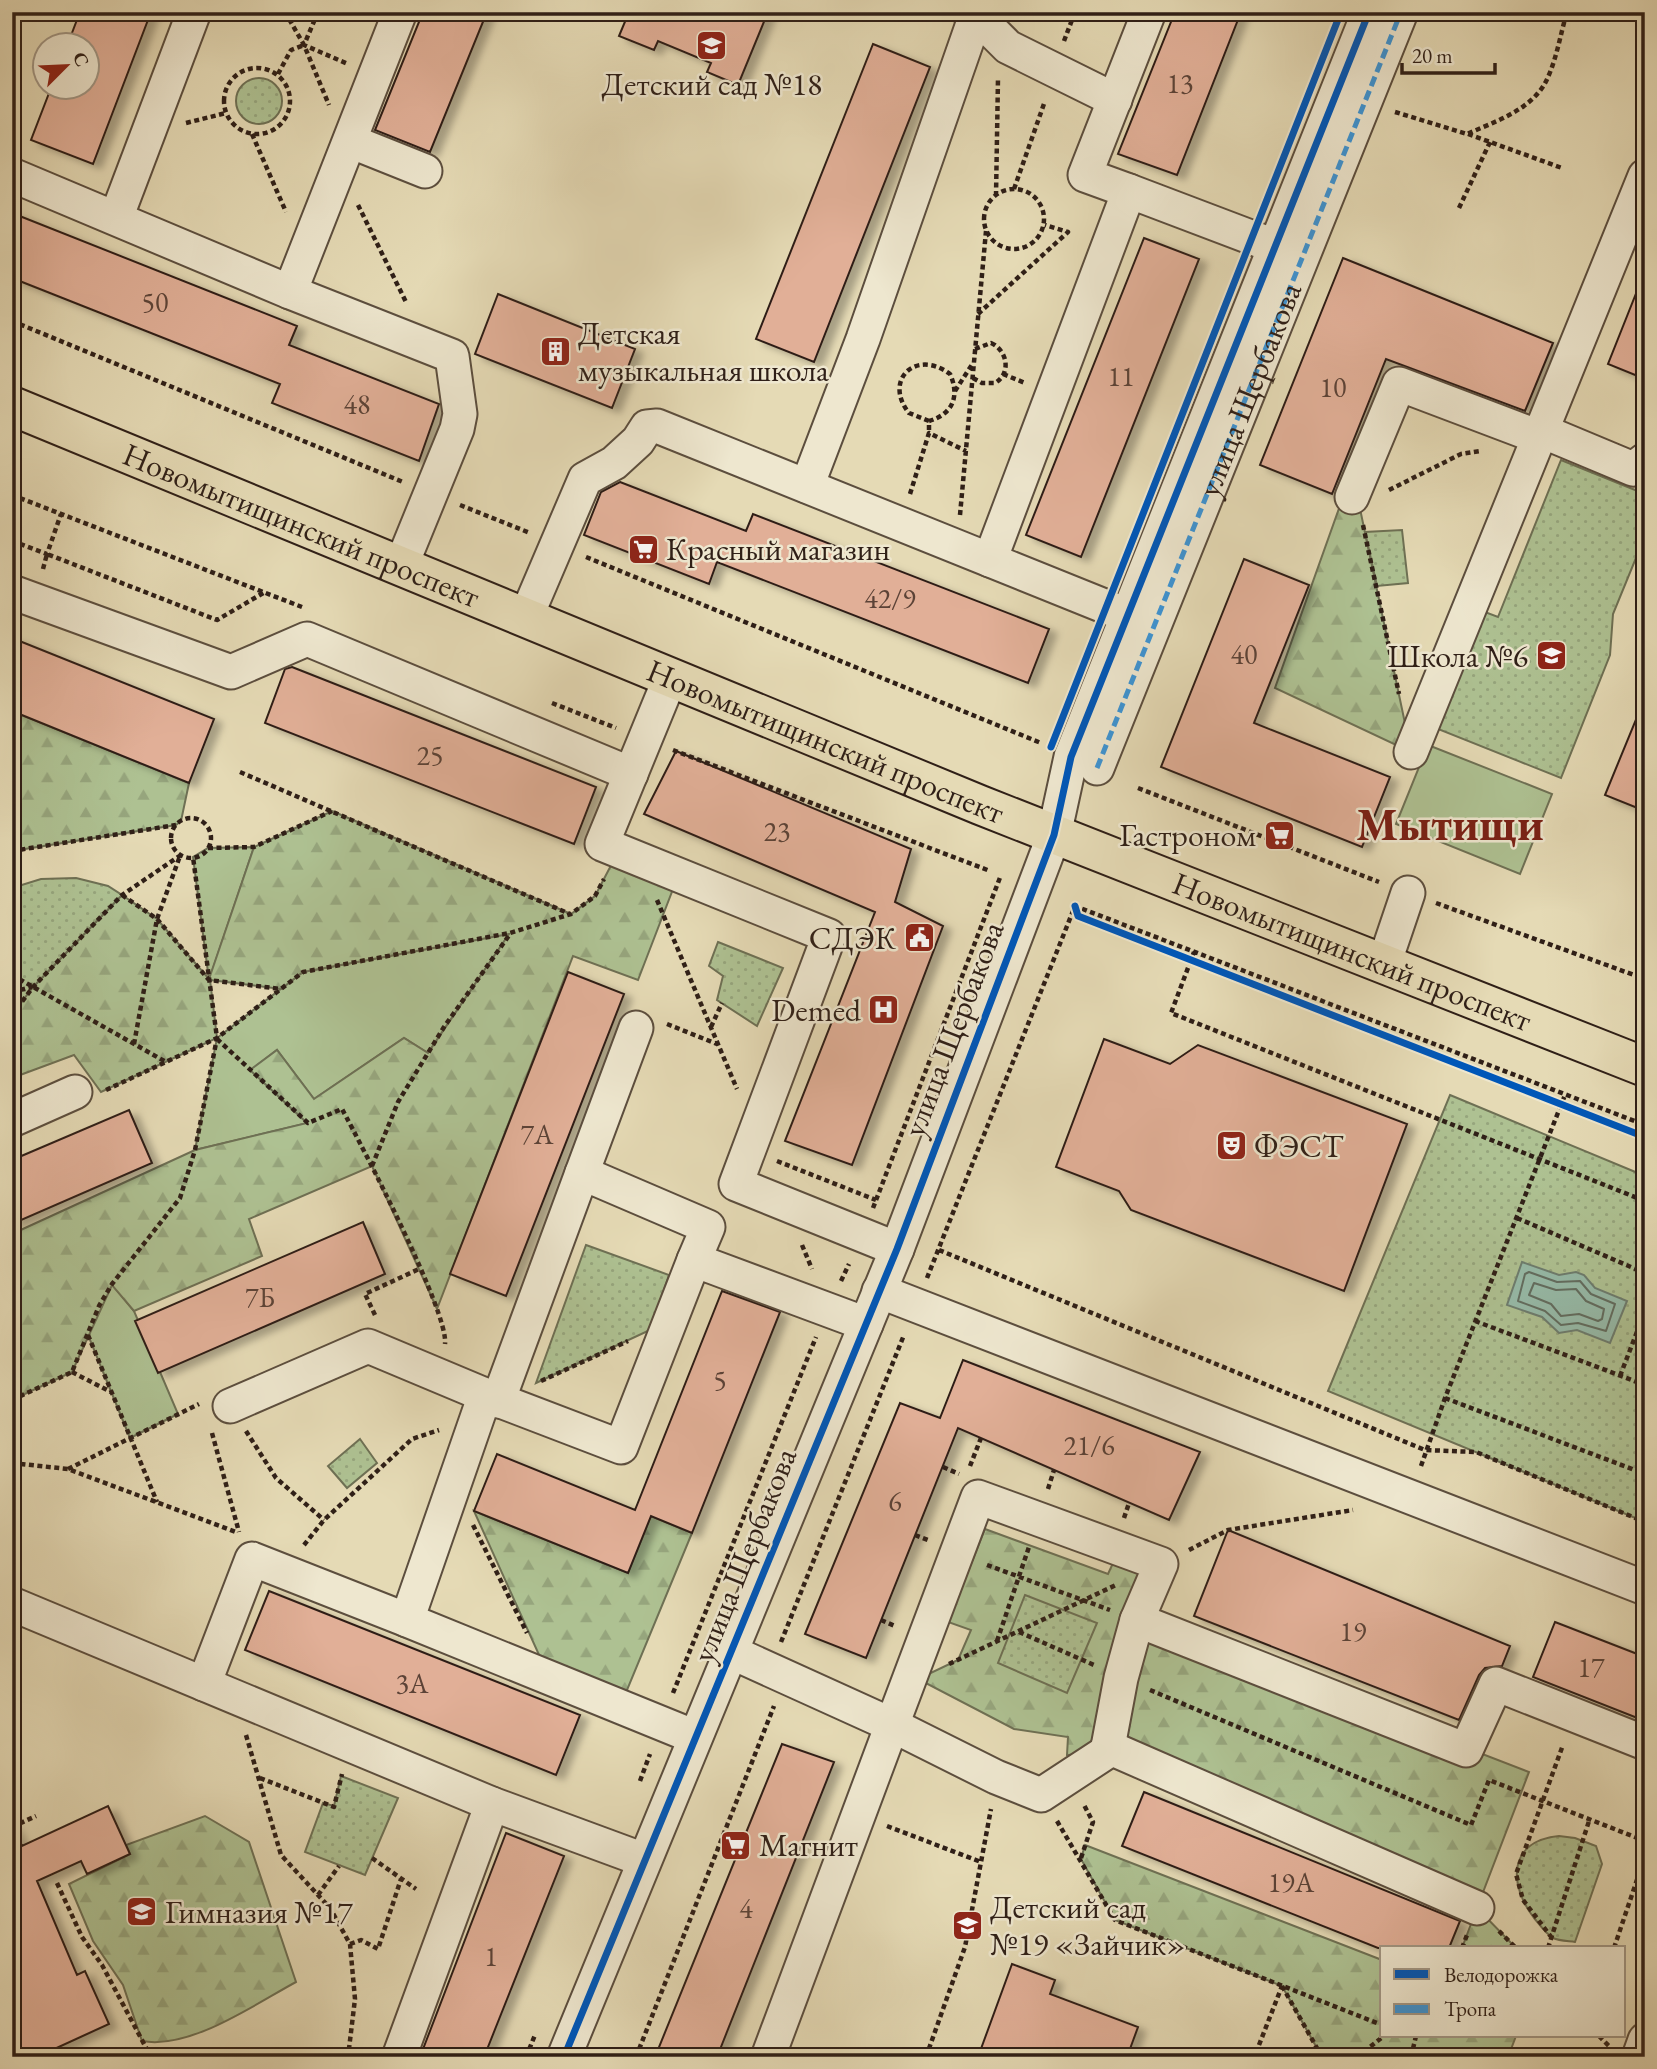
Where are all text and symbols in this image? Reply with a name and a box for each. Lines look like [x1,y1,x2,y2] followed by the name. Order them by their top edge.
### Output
[695,28,729,62] school or university icon: Детский сад №18
[32,32,102,102] north arrow
[1402,32,1494,76] scale bar
[1412,42,1453,69] text: 20 m
[67,48,95,71] text: С
[602,63,822,105] place label: Детский сад №18
[1167,65,1193,101] house number: 13
[1187,276,1311,503] street label: улица Щербакова
[142,284,168,320] house number: 50
[578,312,829,391] place label: Детская музыкальная школа
[538,334,572,368] building icon: Детская музыкальная школа
[1108,358,1134,394] house number: 11
[1320,369,1346,405] house number: 10
[344,386,370,422] house number: 48
[117,433,486,618] street label: Новомытищинский проспект
[666,528,890,570] place label: Красный магазин
[626,532,660,566] supermarket icon: Красный магазин
[864,580,916,616] house number: 42/9
[1388,635,1528,677] place label: Школа №6
[1231,636,1257,672] house number: 40
[1534,639,1568,673] school or university icon: Школа №6
[641,649,1010,833] street label: Новомытищинский проспект
[417,737,443,773] house number: 25
[1356,794,1544,854] district label: Мытищи
[764,813,790,849] house number: 23
[1119,814,1256,856] place label: Гастроном
[1262,818,1296,852] supermarket icon: Гастроном
[1167,862,1538,1041] street label: Новомытищинский проспект
[893,915,1013,1143] street label: улица Щербакова
[809,917,897,959] place label: СДЭК
[902,921,936,955] public building icon: СДЭК
[771,989,862,1031] place label: Demed
[867,993,901,1027] hospital icon: Demed
[521,1116,554,1152] house number: 7А
[1254,1125,1344,1167] place label: ФЭСТ
[1214,1129,1248,1163] theatre icon: ФЭСТ
[245,1279,275,1315] house number: 7Б
[713,1362,727,1398] house number: 5
[1063,1427,1115,1463] house number: 21/6
[682,1442,806,1668] street label: улица Щербакова
[888,1483,902,1519] house number: 6
[1340,1613,1366,1649] house number: 19
[1578,1649,1605,1685] house number: 17
[396,1665,429,1701] house number: 3А
[759,1824,858,1866] place label: Магнит
[719,1828,753,1862] supermarket icon: Магнит
[1268,1864,1315,1900] house number: 19А
[990,1886,1185,1965] place label: Детский сад №19 «Зайчик»
[739,1890,753,1926] house number: 4
[165,1891,353,1933] place label: Гимназия №17
[125,1895,159,1929] school or university icon: Гимназия №17
[950,1908,984,1942] school or university icon: Детский сад №19 «Зайчик»
[484,1938,498,1974] house number: 1
[1380,1946,1626,2038] legend
[1444,1961,1559,1988] text: Велодорожка
[1444,1995,1497,2022] text: Тропа

